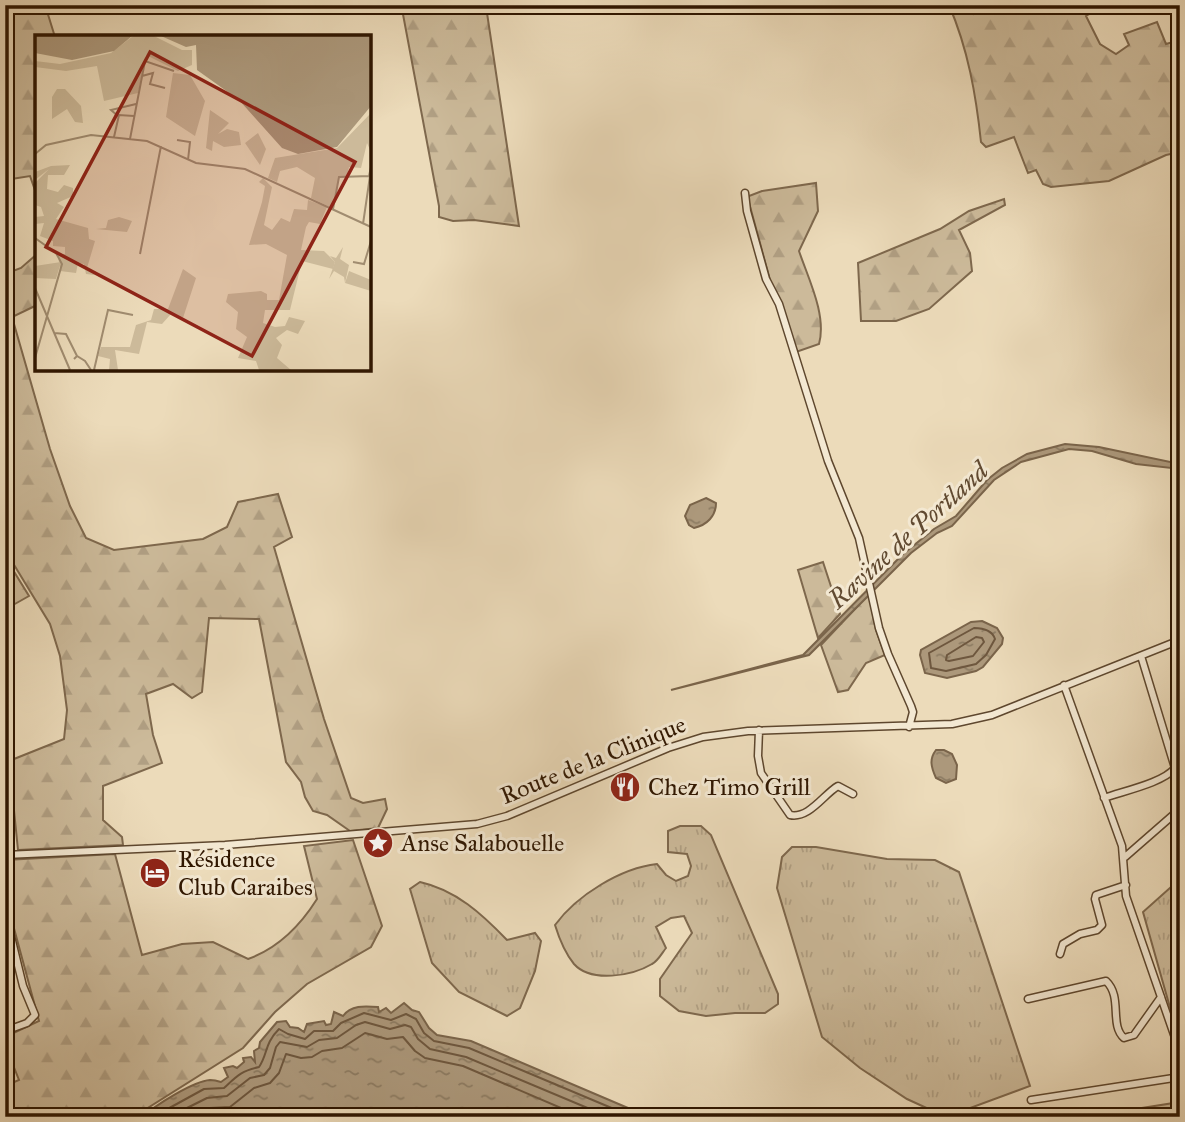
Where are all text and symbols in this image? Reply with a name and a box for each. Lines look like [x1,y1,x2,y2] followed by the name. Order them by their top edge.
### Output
[35,35,371,371] inset map
[821,454,996,616] water label: Ravine de Portland
[496,709,690,811] street label: Route de la Clinique
[608,770,642,804] restaurant icon: Chez Timo Grill
[648,772,811,802] place label: Chez Timo Grill
[361,826,395,860] place icon: Anse Salabouelle
[400,828,564,858] place label: Anse Salabouelle
[178,844,313,902] place label: Résidence Club Caraibes
[138,856,172,890] hotel icon: Résidence Club Caraibes

